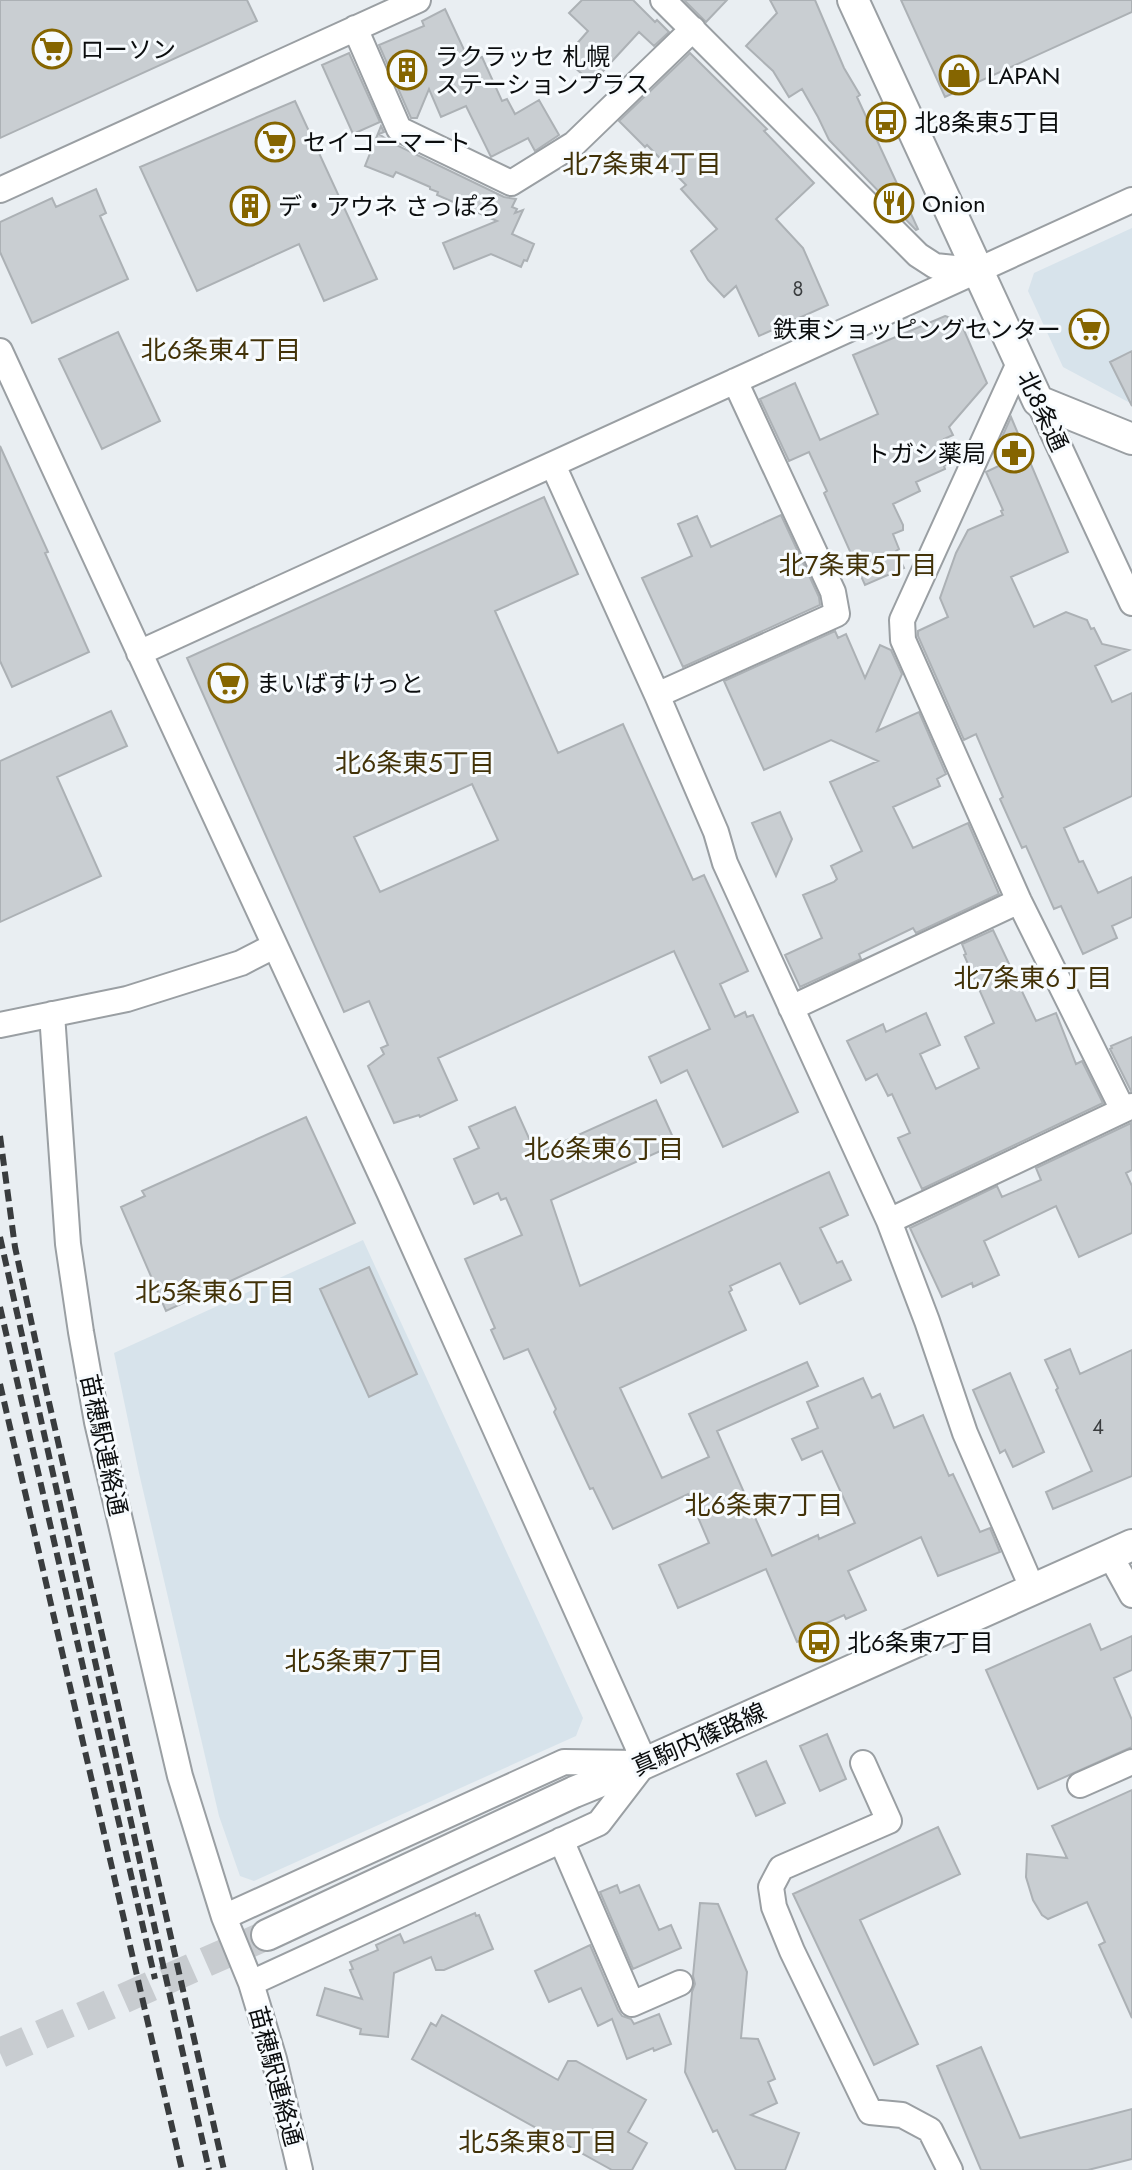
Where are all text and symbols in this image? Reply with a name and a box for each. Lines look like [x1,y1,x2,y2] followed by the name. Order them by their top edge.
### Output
[31,28,73,70] supermarket icon: ローソン
[80,32,176,67] place label: ローソン
[435,39,649,102] place label: ラクラッセ 札幌 ステーションプラス
[386,49,428,91] building icon: ラクラッセ 札幌 ステーションプラス
[938,54,980,96] shop icon: LAPAN
[987,58,1060,93] place label: LAPAN
[865,101,907,143] bus stop icon: 北8条東5丁目
[914,105,1061,140] place label: 北8条東5丁目
[254,121,296,163] supermarket icon: セイコーマート
[303,125,471,160] place label: セイコーマート
[563,145,721,183] district label: 北7条東4丁目
[873,182,915,224] restaurant icon: Onion
[229,185,271,227] building icon: デ・アウネ さっぽろ
[922,186,986,221] place label: Onion
[278,189,501,224] place label: デ・アウネ さっぽろ
[793,275,803,304] house number: 8
[1068,308,1110,350] supermarket icon: 鉄東ショッピングセンター
[773,312,1061,347] place label: 鉄東ショッピングセンター
[141,331,301,369] district label: 北6条東4丁目
[1009,365,1077,457] street label: 北8条通
[993,432,1035,474] pharmacy icon: トガシ薬局
[866,436,986,471] place label: トガシ薬局
[779,546,937,584] district label: 北7条東5丁目
[207,662,249,704] supermarket icon: まいばすけっと
[256,666,424,701] place label: まいばすけっと
[335,744,495,782] district label: 北6条東5丁目
[954,959,1112,997] district label: 北7条東6丁目
[524,1130,684,1168] district label: 北6条東6丁目
[135,1273,295,1311] district label: 北5条東6丁目
[72,1371,136,1519] street label: 苗穂駅連絡通
[1092,1413,1104,1442] house number: 4
[685,1486,843,1524] district label: 北6条東7丁目
[798,1621,840,1663] bus stop icon: 北6条東7丁目
[847,1625,993,1660] place label: 北6条東7丁目
[285,1642,443,1680] district label: 北5条東7丁目
[626,1694,772,1784] street label: 真駒内篠路線
[240,2002,312,2150] street label: 苗穂駅連絡通
[459,2123,617,2161] district label: 北5条東8丁目

